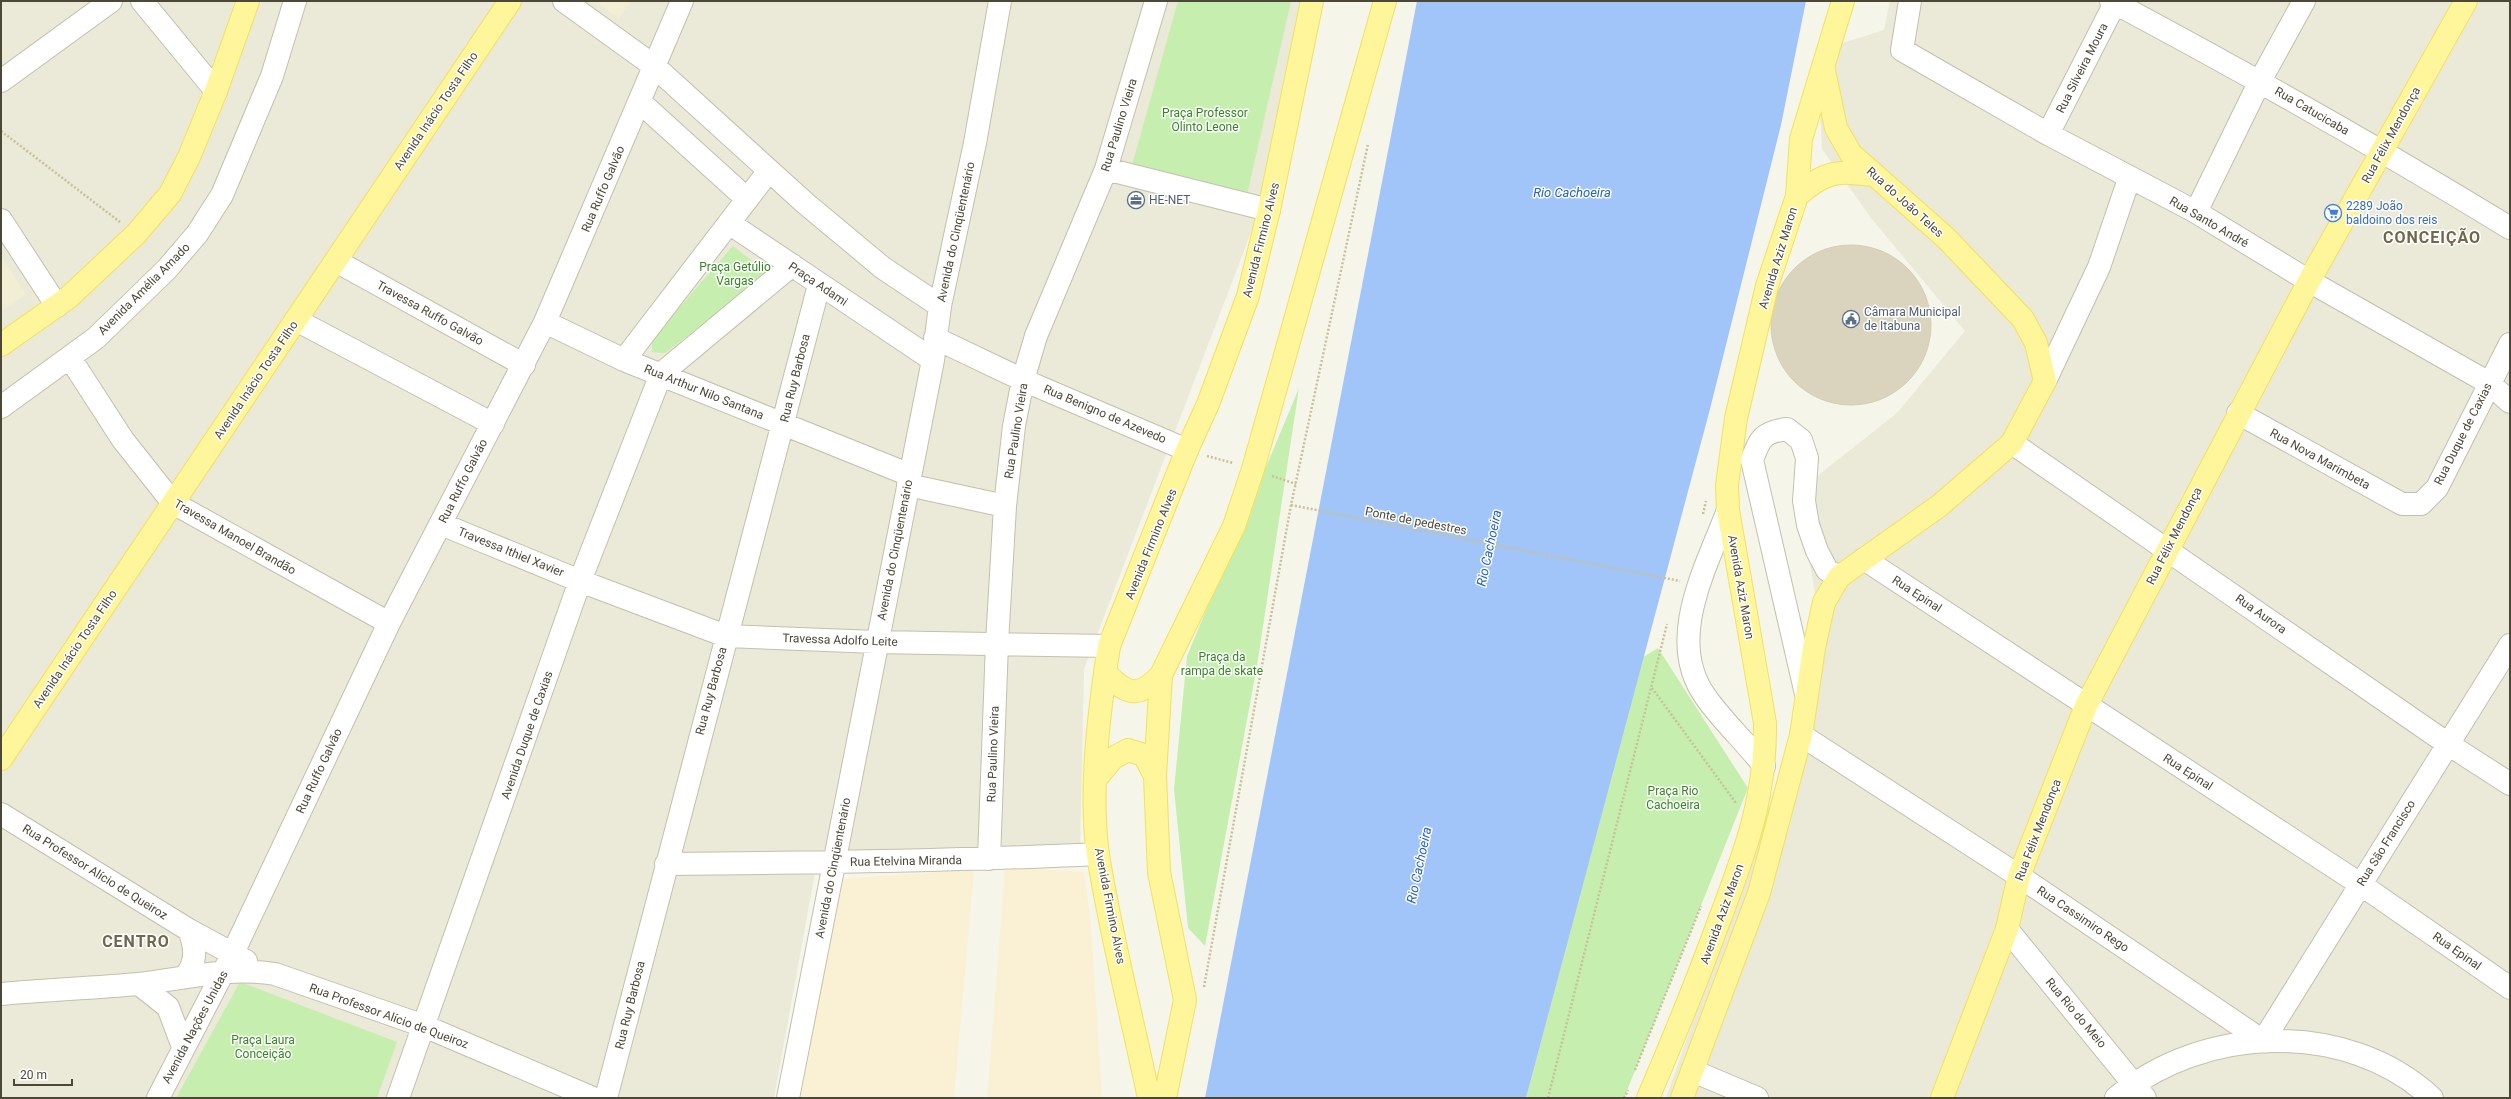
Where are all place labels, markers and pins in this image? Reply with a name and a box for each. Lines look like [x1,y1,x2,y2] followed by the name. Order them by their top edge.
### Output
[1126,190,1146,210] office icon: HE-NET
[1149,193,1190,207] place label: HE-NET
[2346,199,2437,227] place label: 2289 João baldoino dos reis
[2323,203,2343,223] supermarket icon: 2289 João baldoino dos reis
[1864,305,1961,333] place label: Câmara Municipal de Itabuna
[1841,309,1861,329] public building icon: Câmara Municipal de Itabuna

